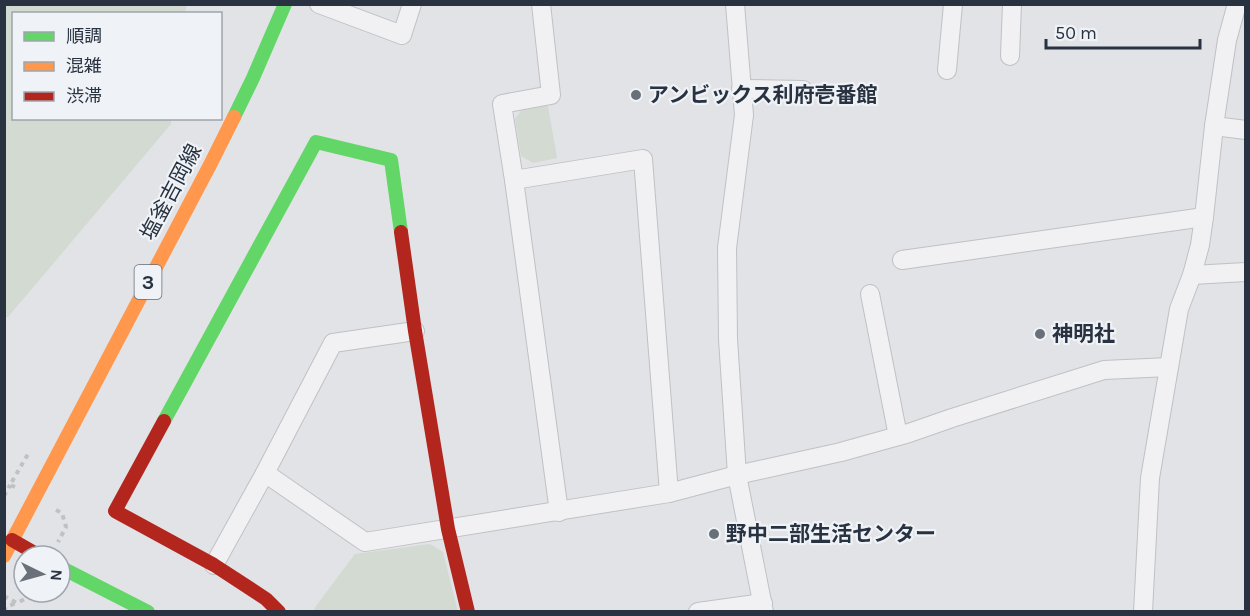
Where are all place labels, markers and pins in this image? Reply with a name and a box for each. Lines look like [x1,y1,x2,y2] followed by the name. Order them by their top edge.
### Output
[648,83,878,107] place label: アンビックス利府壱番館
[629,88,643,102] marker: アンビックス利府壱番館
[1052,322,1115,346] place label: 神明社
[1033,327,1047,341] marker: 神明社
[726,522,936,546] place label: 野中二部生活センター
[707,527,721,541] marker: 野中二部生活センター

